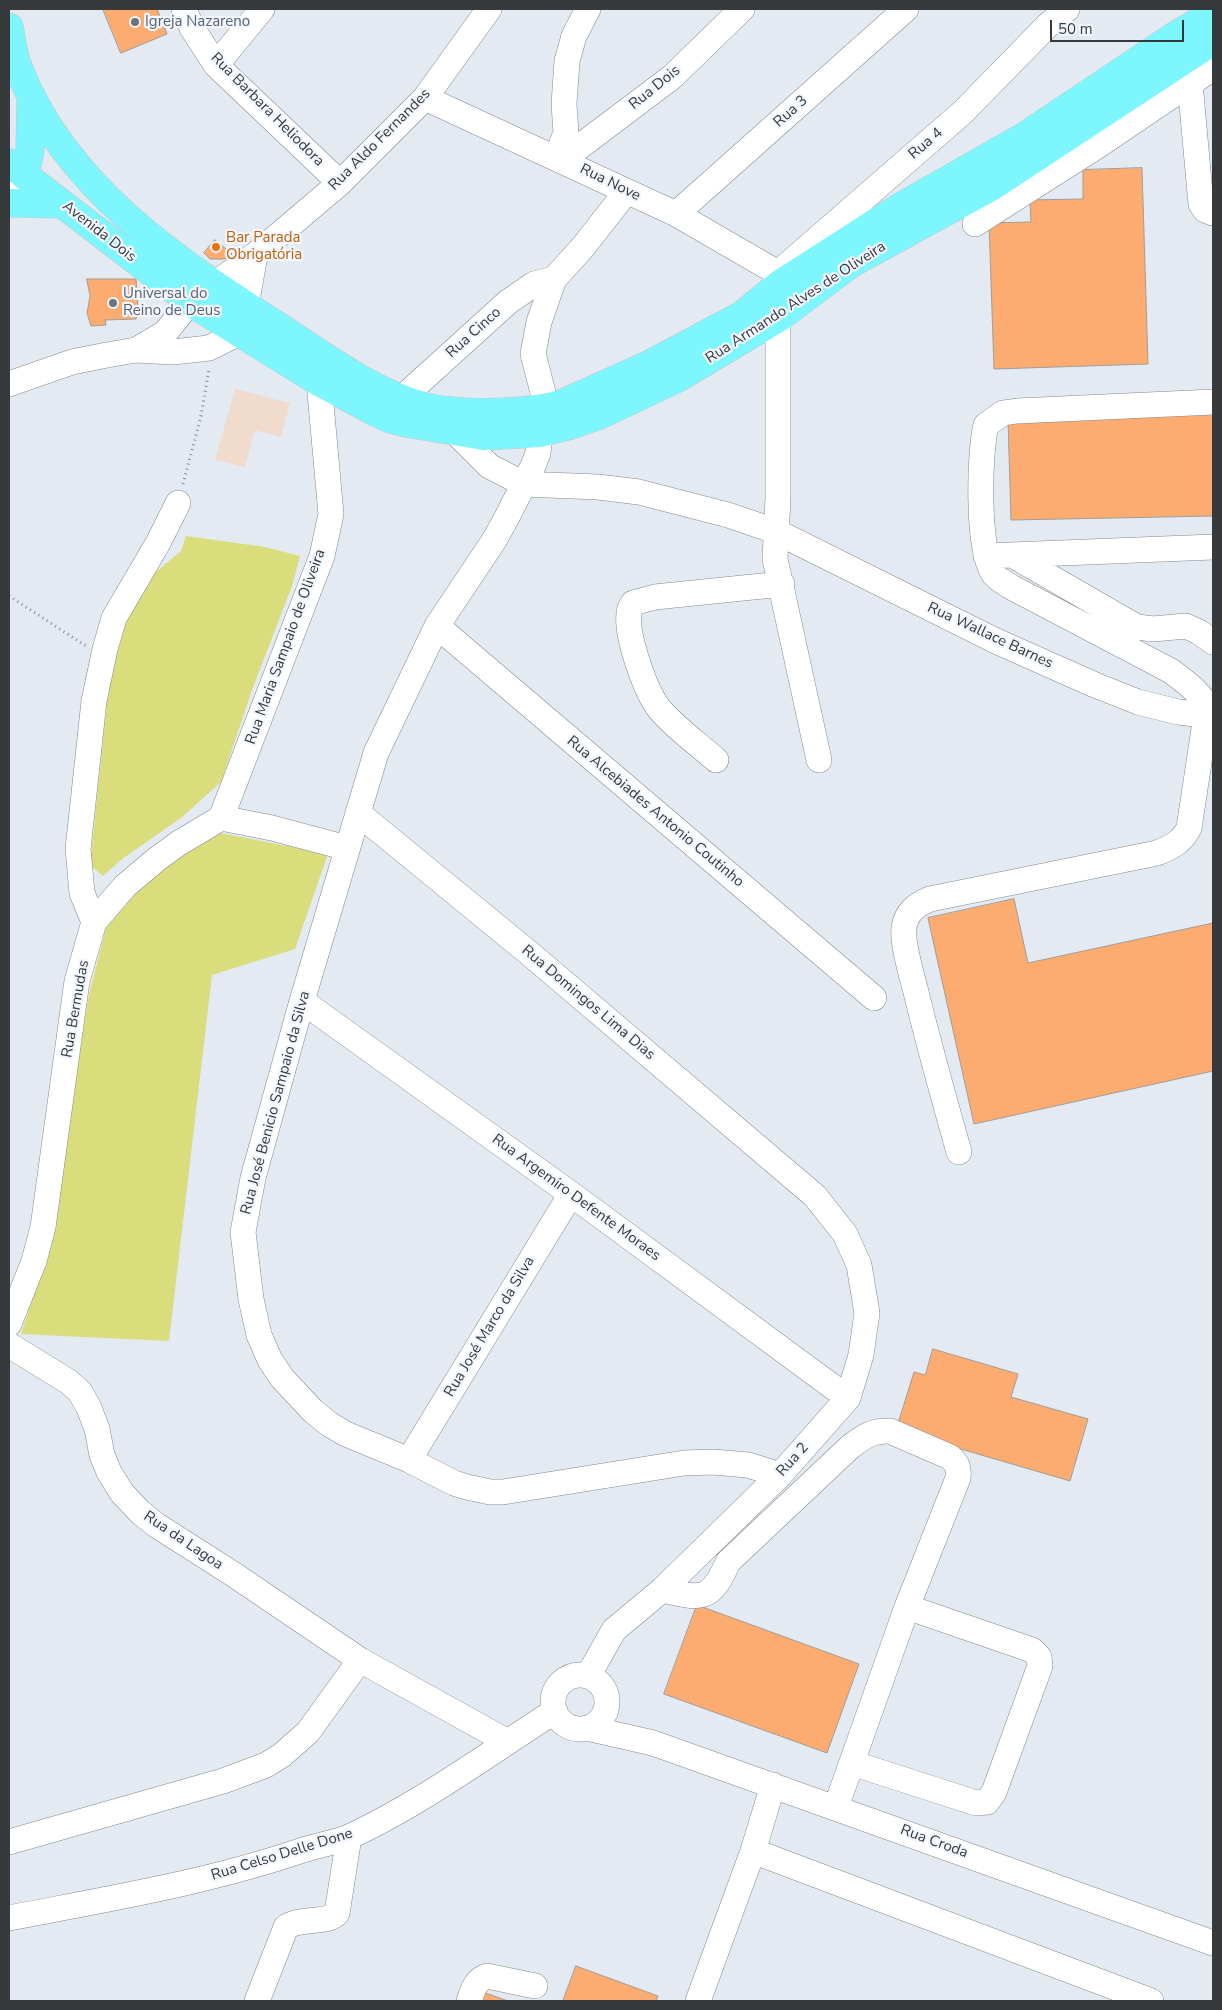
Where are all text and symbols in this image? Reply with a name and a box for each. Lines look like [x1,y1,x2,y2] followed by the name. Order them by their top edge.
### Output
[1052,10,1186,42] scale bar
[145,13,250,31] place label: Igreja Nazareno
[129,16,141,28] marker: Igreja Nazareno
[1058,19,1093,39] text: 50 m
[206,49,328,171] street label: Rua Barbara Heliodora
[626,62,684,114] street label: Rua Dois
[325,85,435,195] street label: Rua Aldo Fernandes
[770,92,812,132] street label: Rua 3
[905,124,947,164] street label: Rua 4
[577,161,643,205] street label: Rua Nove
[58,198,140,266] street label: Avenida Dois
[226,229,302,264] place label: Bar Parada Obrigatória
[703,238,889,368] street label: Rua Armando Alves de Oliveira
[210,241,222,253] marker: Bar Parada Obrigatória
[123,285,220,320] place label: Universal do Reino de Deus
[107,297,119,309] marker: Universal do Reino de Deus
[443,304,505,362] street label: Rua Cinco
[242,547,330,747] street label: Rua Maria Sampaio de Oliveira
[924,599,1056,673] street label: Rua Wallace Barnes
[563,733,747,891] street label: Rua Alcebiades Antonio Coutinho
[518,942,658,1064] street label: Rua Domingos Lima Dias
[59,959,93,1059] street label: Rua Bermudas
[237,989,315,1217] street label: Rua José Benicio Sampaio da Silva
[488,1131,664,1265] street label: Rua Argemiro Defente Moraes
[441,1254,539,1400] street label: Rua José Marco da Silva
[773,1439,813,1481] street label: Rua 2
[140,1508,226,1574] street label: Rua da Lagoa
[898,1821,970,1863] street label: Rua Croda
[209,1825,355,1885] street label: Rua Celso Delle Done

